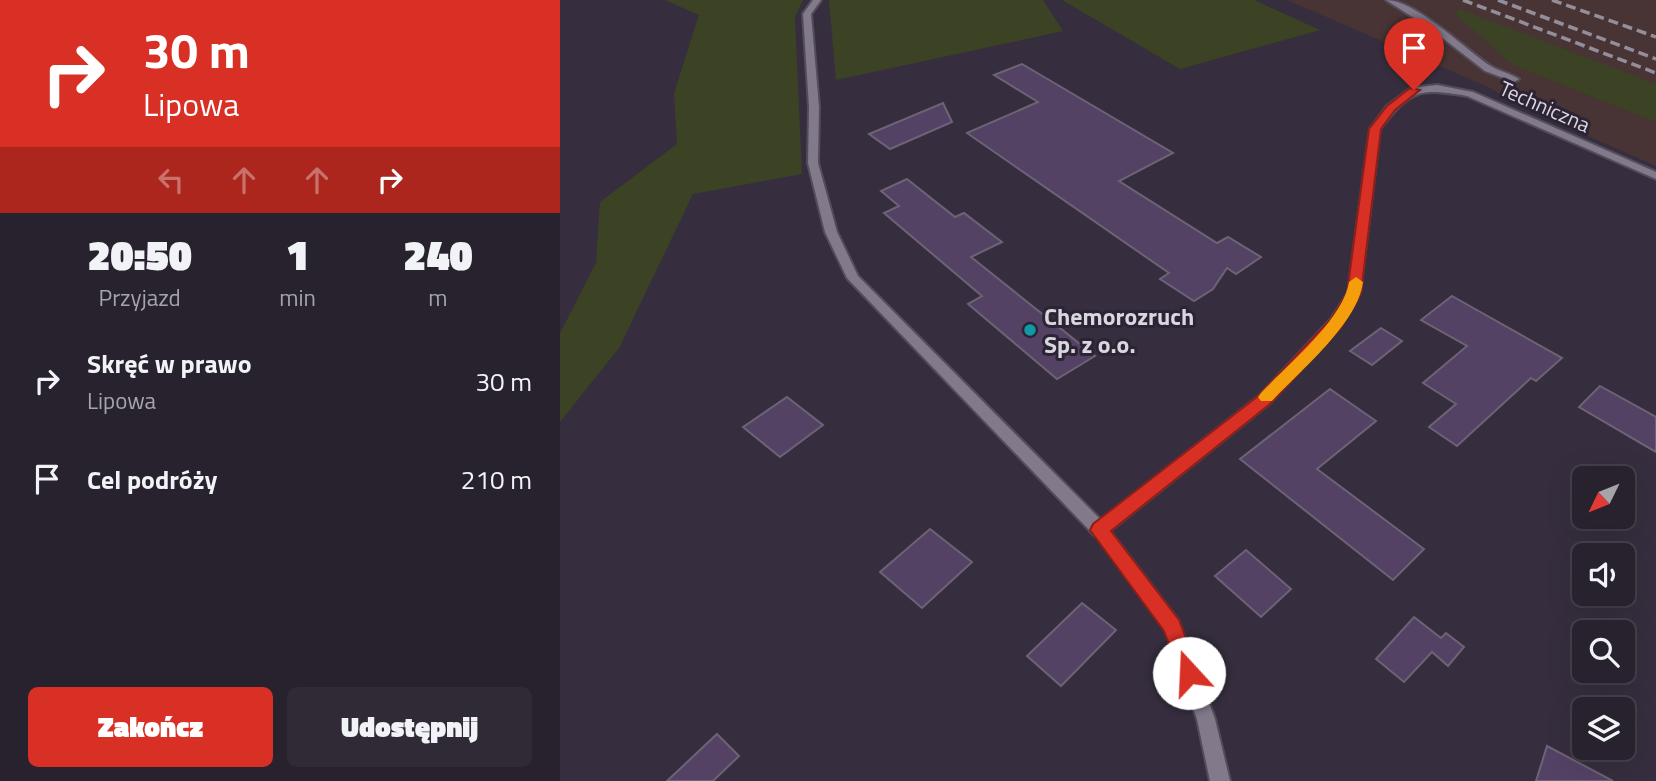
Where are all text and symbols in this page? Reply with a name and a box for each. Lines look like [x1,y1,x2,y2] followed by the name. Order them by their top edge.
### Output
[143,12,250,87] text: 30 m
[1384,18,1444,90] pin
[28,28,119,119] icon: right
[1395,29,1433,67] icon: arrive
[1494,72,1596,140] street label: Techniczna
[143,80,239,128] text: Lipowa
[152,161,190,199] icon: left
[225,161,263,199] icon: ahead
[298,161,336,199] icon: ahead
[371,161,409,199] icon: right
[87,222,192,286] text: 20:50
[286,222,309,286] text: 1
[403,222,473,286] text: 240
[99,280,181,315] text: Przyjazd
[279,280,316,315] text: min
[428,280,448,315] text: m
[1044,298,1194,362] place label: Chemorozruch Sp. z o.o.
[1022,322,1038,338] marker: Chemorozruch Sp. z o.o.
[87,344,252,383] text: Skręć w prawo
[28,362,66,400] icon: right
[475,362,532,401] text: 30 m
[87,383,156,418] text: Lipowa
[28,460,66,498] icon: arrive
[87,460,217,499] text: Cel podróży
[461,460,532,499] text: 210 m
[1572,466,1634,528] north arrow
[1572,466,1635,760] map controls
[1572,543,1635,606] button: sound
[1572,620,1635,683] button: search
[1152,636,1226,710] position arrow
[28,687,273,767] button: Zakończ
[287,687,532,767] button: Udostępnij
[1572,697,1635,760] button: layers

